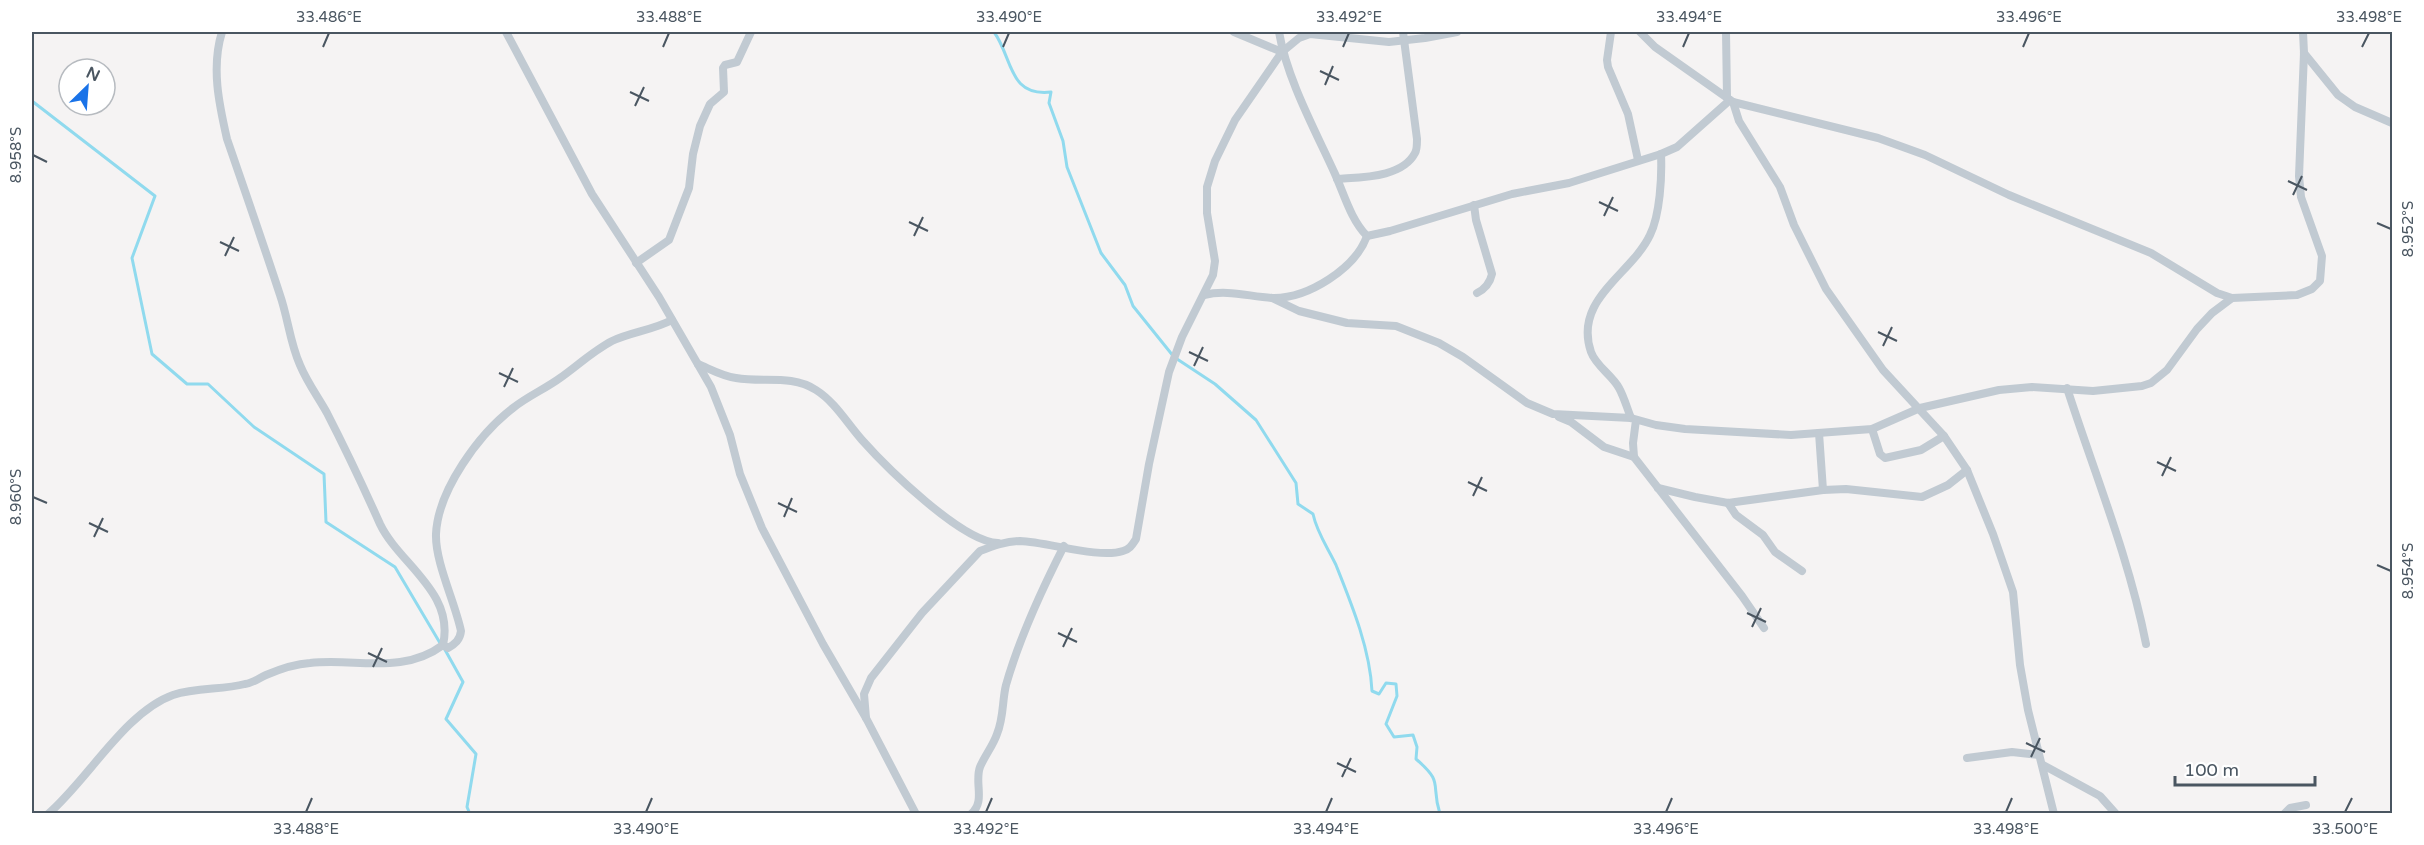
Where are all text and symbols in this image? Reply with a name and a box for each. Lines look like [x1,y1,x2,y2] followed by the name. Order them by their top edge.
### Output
[296,8,362,26] text: 33.486°E
[636,8,702,26] text: 33.488°E
[976,8,1042,26] text: 33.490°E
[1316,8,1382,26] text: 33.492°E
[1656,8,1722,26] text: 33.494°E
[1996,8,2062,26] text: 33.496°E
[2336,8,2402,26] text: 33.498°E
[57,57,117,117] north arrow
[83,63,103,86] text: N
[7,127,25,183] text: 8.958°S
[2399,201,2417,257] text: 8.952°S
[7,469,25,525] text: 8.960°S
[2399,543,2417,599] text: 8.954°S
[2175,749,2314,787] scale bar
[2184,759,2239,781] text: 100 m
[273,820,339,838] text: 33.488°E
[613,820,679,838] text: 33.490°E
[953,820,1019,838] text: 33.492°E
[1293,820,1359,838] text: 33.494°E
[1633,820,1699,838] text: 33.496°E
[1973,820,2039,838] text: 33.498°E
[2312,820,2378,838] text: 33.500°E

